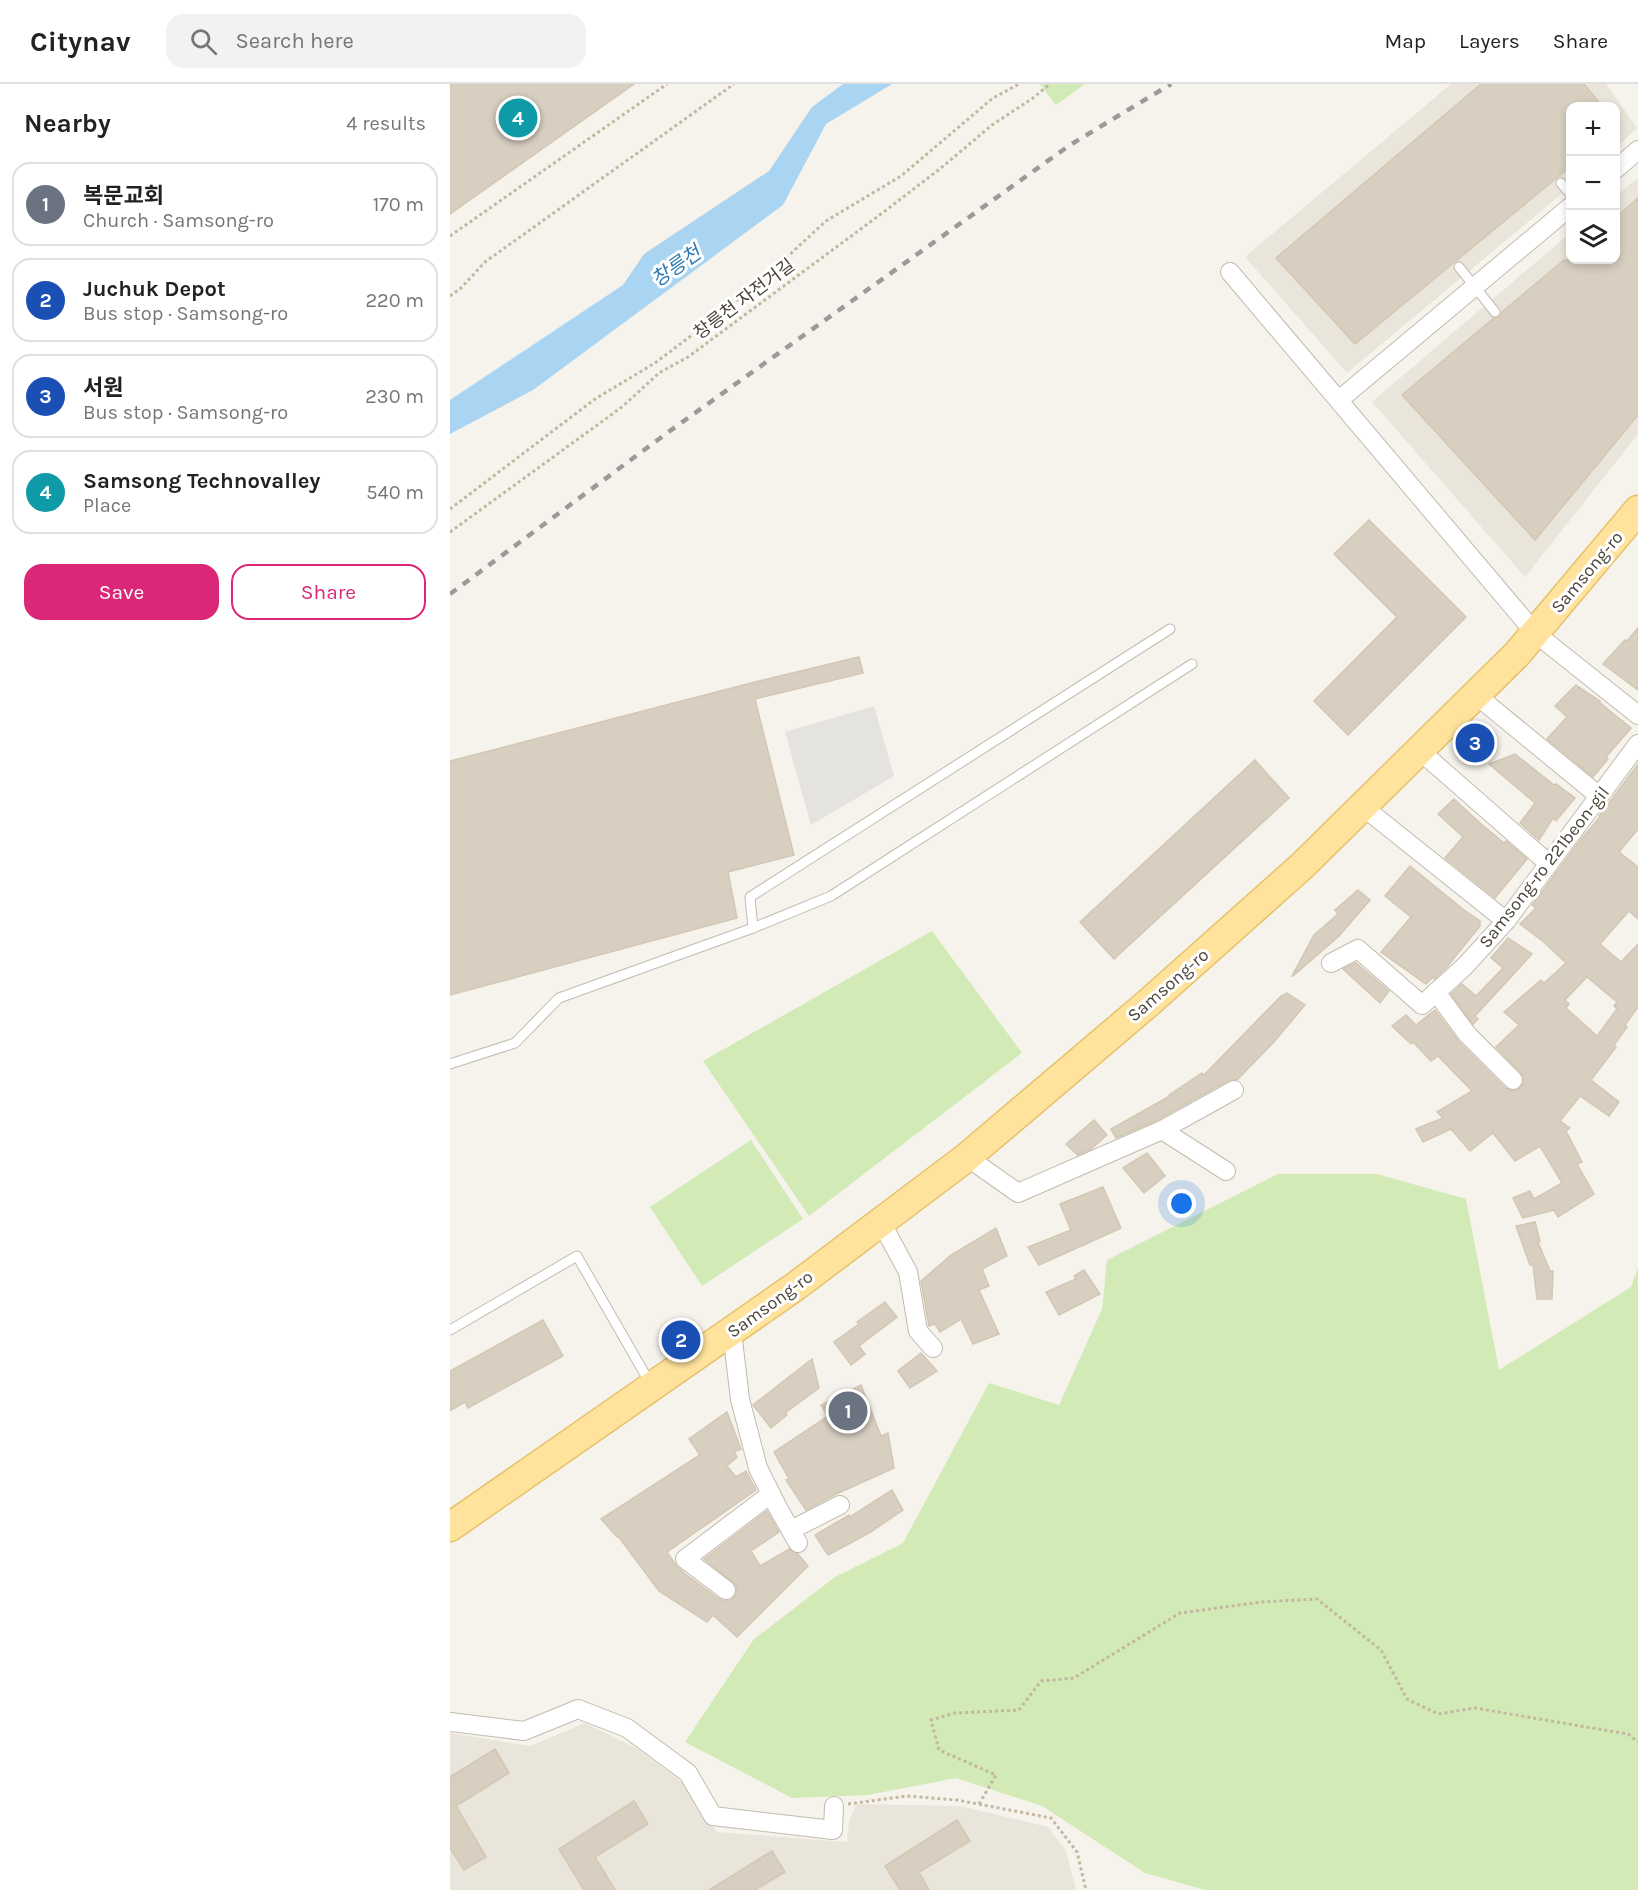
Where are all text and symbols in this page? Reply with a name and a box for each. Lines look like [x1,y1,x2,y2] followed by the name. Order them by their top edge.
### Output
[166,14,586,68] search box
[30,25,130,58] text: Citynav
[187,25,220,58] icon: search
[235,28,354,54] text: Search here
[1384,29,1426,53] text: Map
[1459,29,1520,53] text: Layers
[1553,29,1608,53] text: Share
[498,96,538,141] pin: 4
[1566,102,1620,264] map controls
[1566,102,1620,156] button: +
[24,108,111,139] text: Nearby
[346,112,426,135] text: 4 results
[1566,156,1620,210] button: −
[83,183,164,209] text: 복문교회
[42,193,49,216] text: 1
[373,193,424,216] text: 170 m
[83,209,274,232] text: Church · Samsong-ro
[1566,210,1620,264] button: layers
[647,240,708,292] water label: 창릉천
[689,254,799,344] street label: 창릉천 자전거길
[83,276,226,302] text: Juchuk Depot
[39,289,52,312] text: 2
[365,289,424,312] text: 220 m
[83,302,288,325] text: Bus stop · Samsong-ro
[83,375,123,401] text: 서원
[39,385,52,408] text: 3
[365,385,424,408] text: 230 m
[83,401,288,424] text: Bus stop · Samsong-ro
[83,468,320,494] text: Samsong Technovalley
[40,481,51,504] text: 4
[366,481,424,504] text: 540 m
[83,494,131,517] text: Place
[1546,526,1628,618] street label: Samsong-ro
[24,564,219,620] button: Save
[231,564,426,620] button: Share
[1456,720,1494,766] pin: 3
[1474,782,1614,952] street label: Samsong-ro 221beon-gil
[1123,944,1213,1026] street label: Samsong-ro
[1167,1189,1196,1218] your location
[723,1266,817,1342] street label: Samsong-ro
[662,1318,700,1362] pin: 2
[828,1388,868,1434] pin: 1

